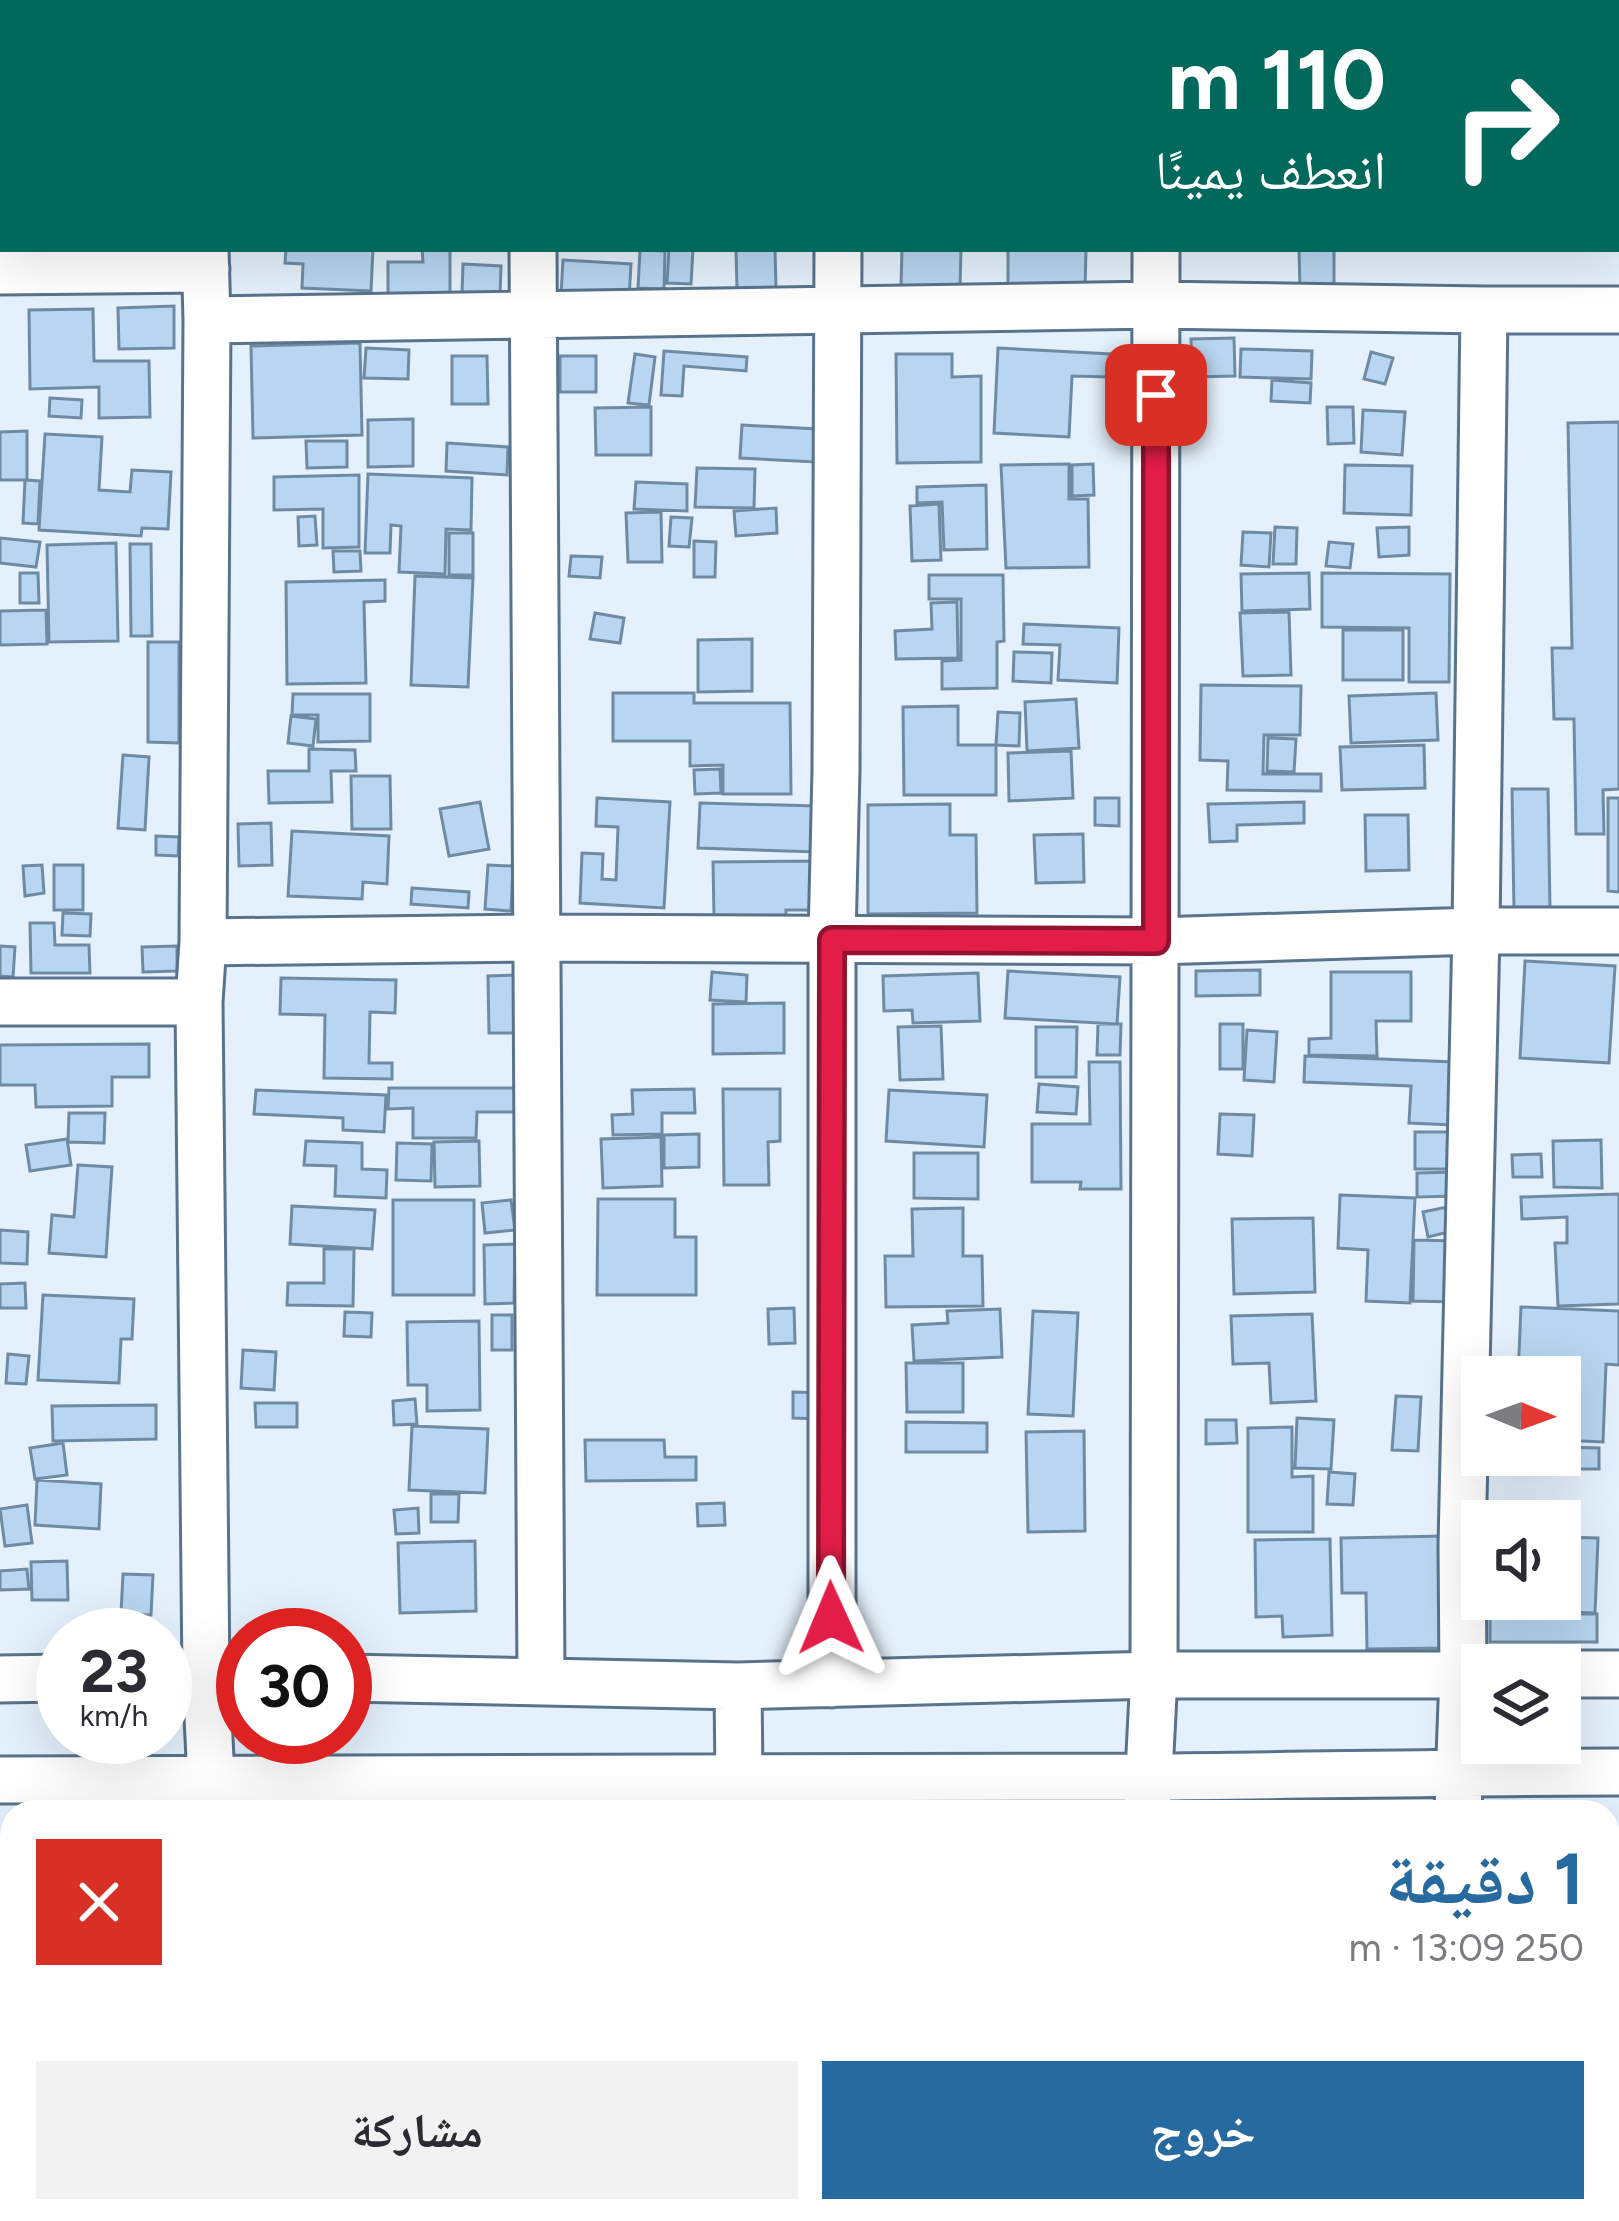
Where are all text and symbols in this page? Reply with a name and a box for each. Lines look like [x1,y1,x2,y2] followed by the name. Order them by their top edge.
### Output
[1167,29,1386,130] text: 110 m
[1428,48,1584,204] icon: right
[1155,138,1386,203] text: انعطف يمينًا
[1105,344,1207,446] pin
[1123,362,1189,428] icon: arrive
[1461,1356,1581,1476] north arrow
[1461,1356,1581,1764] map controls
[1461,1500,1581,1620] button: sound
[768,1555,894,1681] position arrow
[216,1608,372,1764] speed limit sign: 30
[80,1635,148,1707] text: 23
[1461,1644,1581,1764] button: layers
[80,1697,148,1734] text: km/h
[1385,1836,1584,1922] text: 1 دقيقة
[36,1839,162,1965] button: close
[1349,1924,1584,1971] text: 250 m · 13:09
[36,2061,798,2199] button: مشاركة
[822,2061,1584,2199] button: خروج

